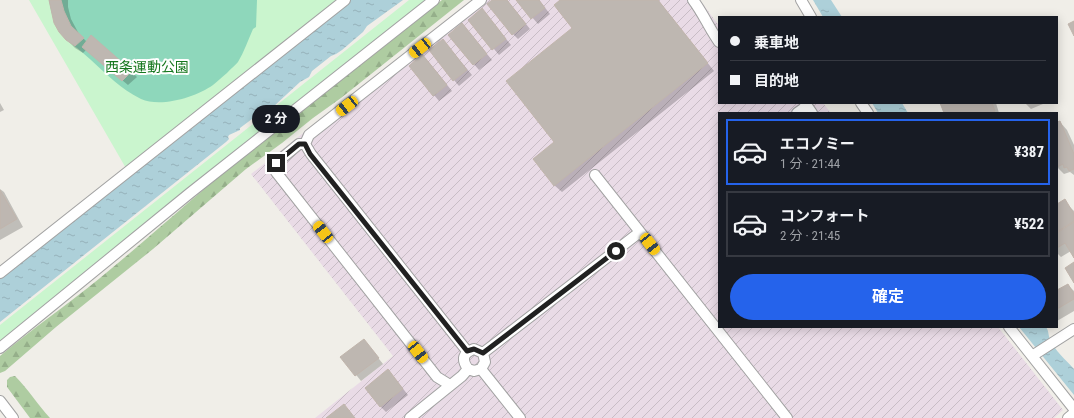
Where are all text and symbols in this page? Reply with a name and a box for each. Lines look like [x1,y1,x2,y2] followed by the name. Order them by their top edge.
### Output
[754,34,799,52] text: 乗車地
[407,36,433,60] car
[105,59,189,75] park label: 西条運動公園
[754,72,799,90] text: 目的地
[334,94,360,118] car
[252,105,300,133] callout: 2 分
[265,111,287,126] text: 2 分
[732,134,768,170] icon: car
[780,135,855,153] text: エコノミー
[1014,143,1044,161] text: ¥387
[267,154,285,172] route end
[780,156,840,171] text: 1 分 · 21:44
[732,206,768,242] icon: car
[780,207,870,225] text: コンフォート
[1014,215,1044,233] text: ¥522
[311,219,335,245] car
[780,228,840,243] text: 2 分 · 21:45
[638,231,662,257] car
[607,242,625,260] route start
[730,274,1046,320] button: 確定
[406,339,430,365] car

